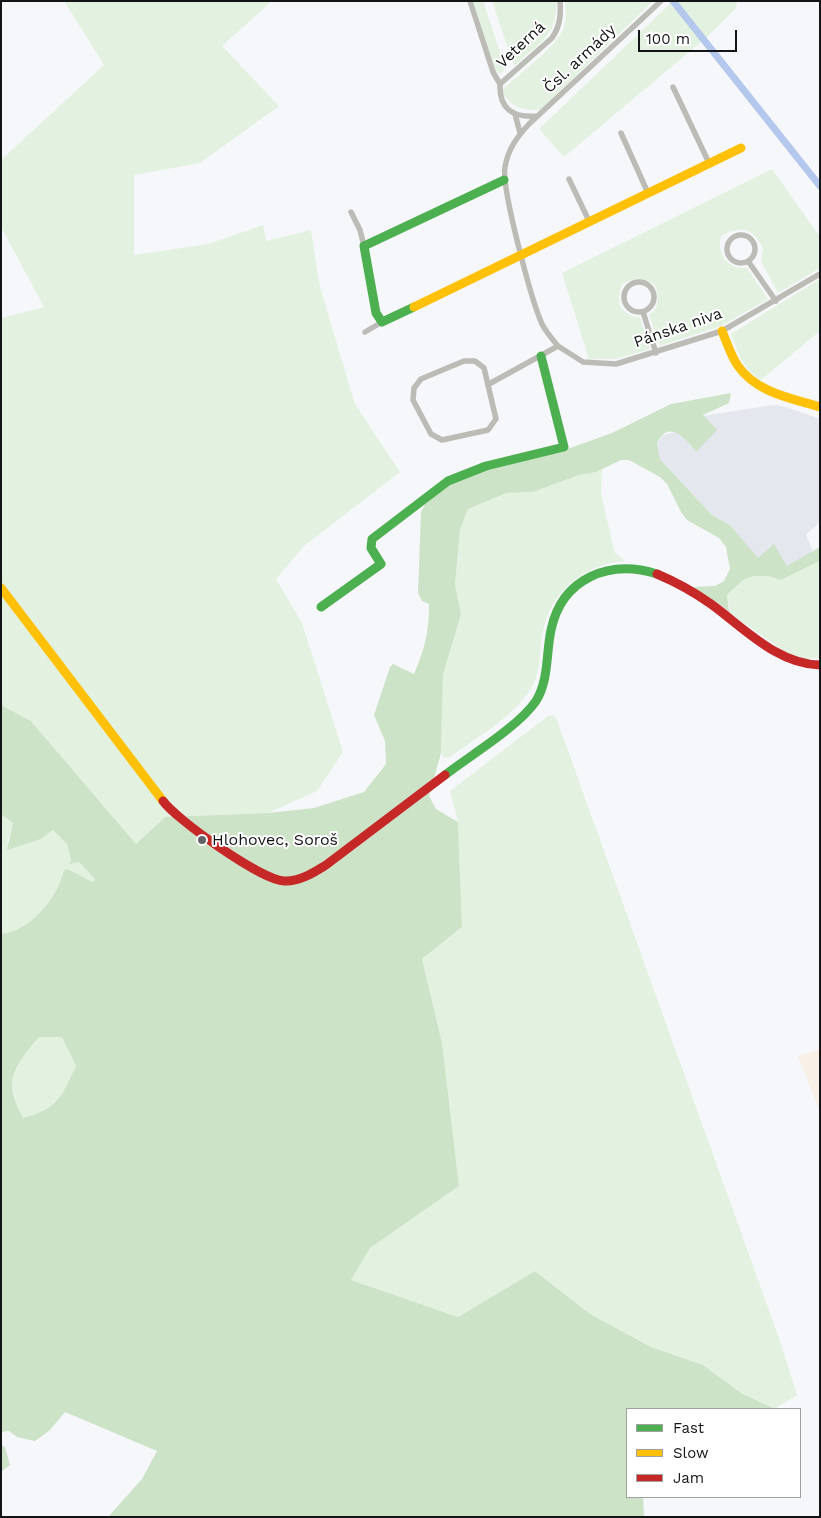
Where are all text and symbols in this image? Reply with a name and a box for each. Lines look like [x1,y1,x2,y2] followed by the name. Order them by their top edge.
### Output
[492,18,550,72] street label: Veterná
[641,20,740,52] scale bar
[540,21,620,97] street label: Čsl. armády
[646,30,690,48] text: 100 m
[631,304,725,352] street label: Pánska niva
[212,830,338,850] place label: Hlohovec, Soroš
[196,834,208,846] marker: Hlohovec, Soroš
[626,1408,801,1498] legend
[673,1419,704,1437] text: Fast
[673,1444,709,1462] text: Slow
[673,1469,704,1487] text: Jam

